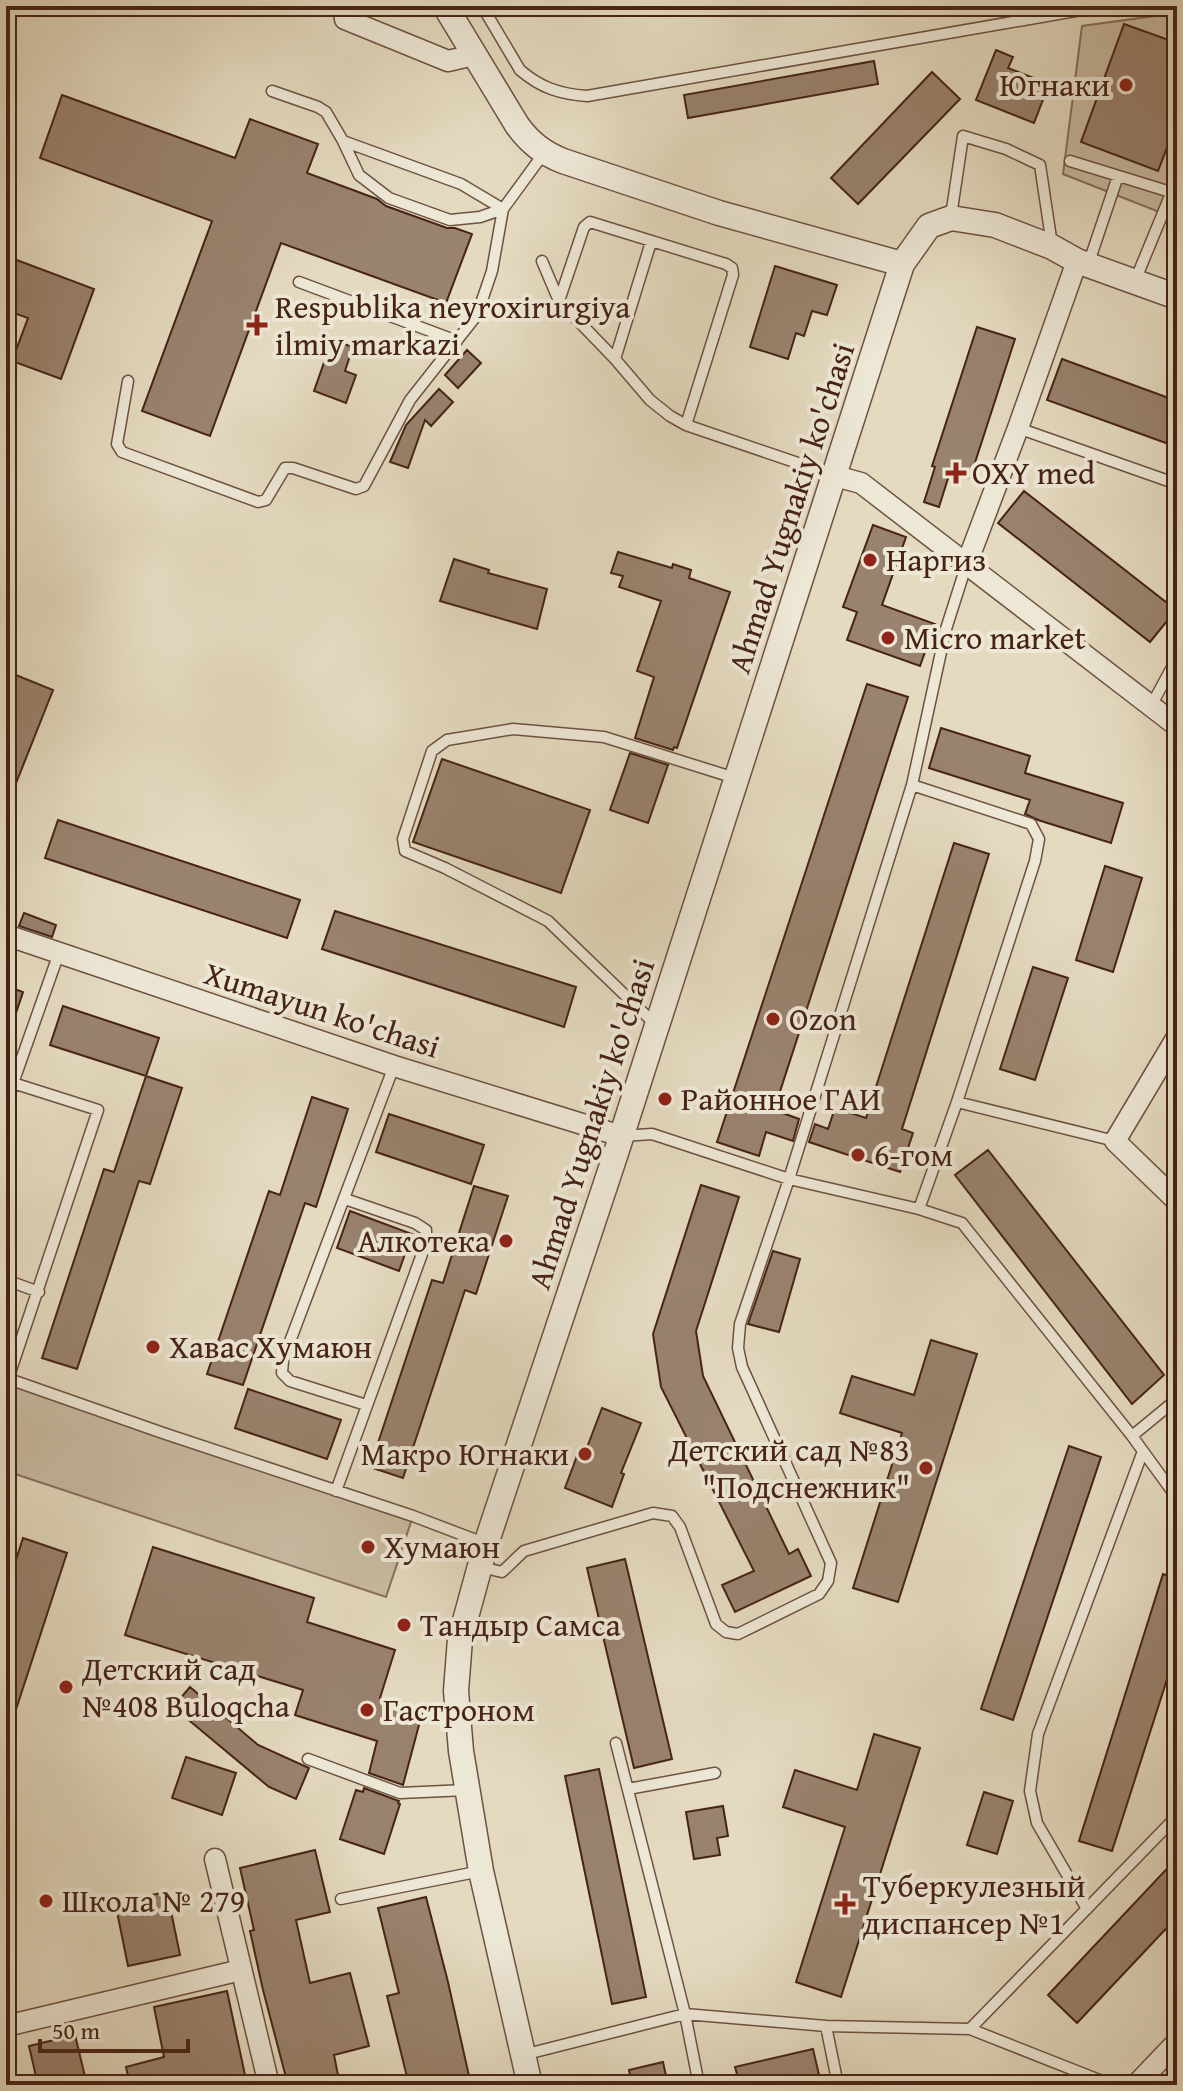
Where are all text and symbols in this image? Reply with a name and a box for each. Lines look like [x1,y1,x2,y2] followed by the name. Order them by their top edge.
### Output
[1000,61,1110,108] place label: Югнаки
[1117,76,1135,94] marker: Югнаки
[275,283,630,367] place label: Respublika neyroxirurgiya ilmiy markazi
[246,314,268,336] marker: Respublika neyroxirurgiya ilmiy markazi
[715,336,866,679] street label: Ahmad Yugnakiy ko'chasi
[972,449,1095,496] place label: OXY med
[947,464,965,482] marker: OXY med
[886,536,986,583] place label: Наргиз
[861,551,879,569] marker: Наргиз
[904,614,1086,661] place label: Micro market
[879,629,897,647] marker: Micro market
[198,949,446,1070] street label: Xumayun ko'chasi
[515,952,666,1295] street label: Ahmad Yugnakiy ko'chasi
[789,995,857,1042] place label: Ozon
[764,1010,782,1028] marker: Ozon
[681,1075,881,1122] place label: Районное ГАИ
[656,1090,674,1108] marker: Районное ГАИ
[874,1131,953,1178] place label: 6-гом
[849,1146,867,1164] marker: 6-гом
[357,1217,491,1264] place label: Алкотека
[497,1232,515,1250] marker: Алкотека
[169,1323,372,1370] place label: Хавас Хумаюн
[144,1338,162,1356] marker: Хавас Хумаюн
[667,1426,910,1510] place label: Детский сад №83 "Подснежник"
[361,1430,569,1477] place label: Макро Югнаки
[576,1445,594,1463] marker: Макро Югнаки
[917,1459,935,1477] marker: Детский сад №83 "Подснежник"
[384,1523,500,1570] place label: Хумаюн
[359,1538,377,1556] marker: Хумаюн
[420,1601,622,1648] place label: Тандыр Самса
[395,1616,413,1634] marker: Тандыр Самса
[81,1645,290,1729] place label: Детский сад №408 Buloqcha
[57,1678,75,1696] marker: Детский сад №408 Buloqcha
[383,1686,535,1733] place label: Гастроном
[358,1701,376,1719] marker: Гастроном
[863,1862,1085,1946] place label: Туберкулезный диспансер №1
[62,1877,245,1924] place label: Школа № 279
[37,1892,55,1910] marker: Школа № 279
[834,1893,856,1915] marker: Туберкулезный диспансер №1
[40,2003,188,2053] scale bar
[52,2013,100,2048] text: 50 m

